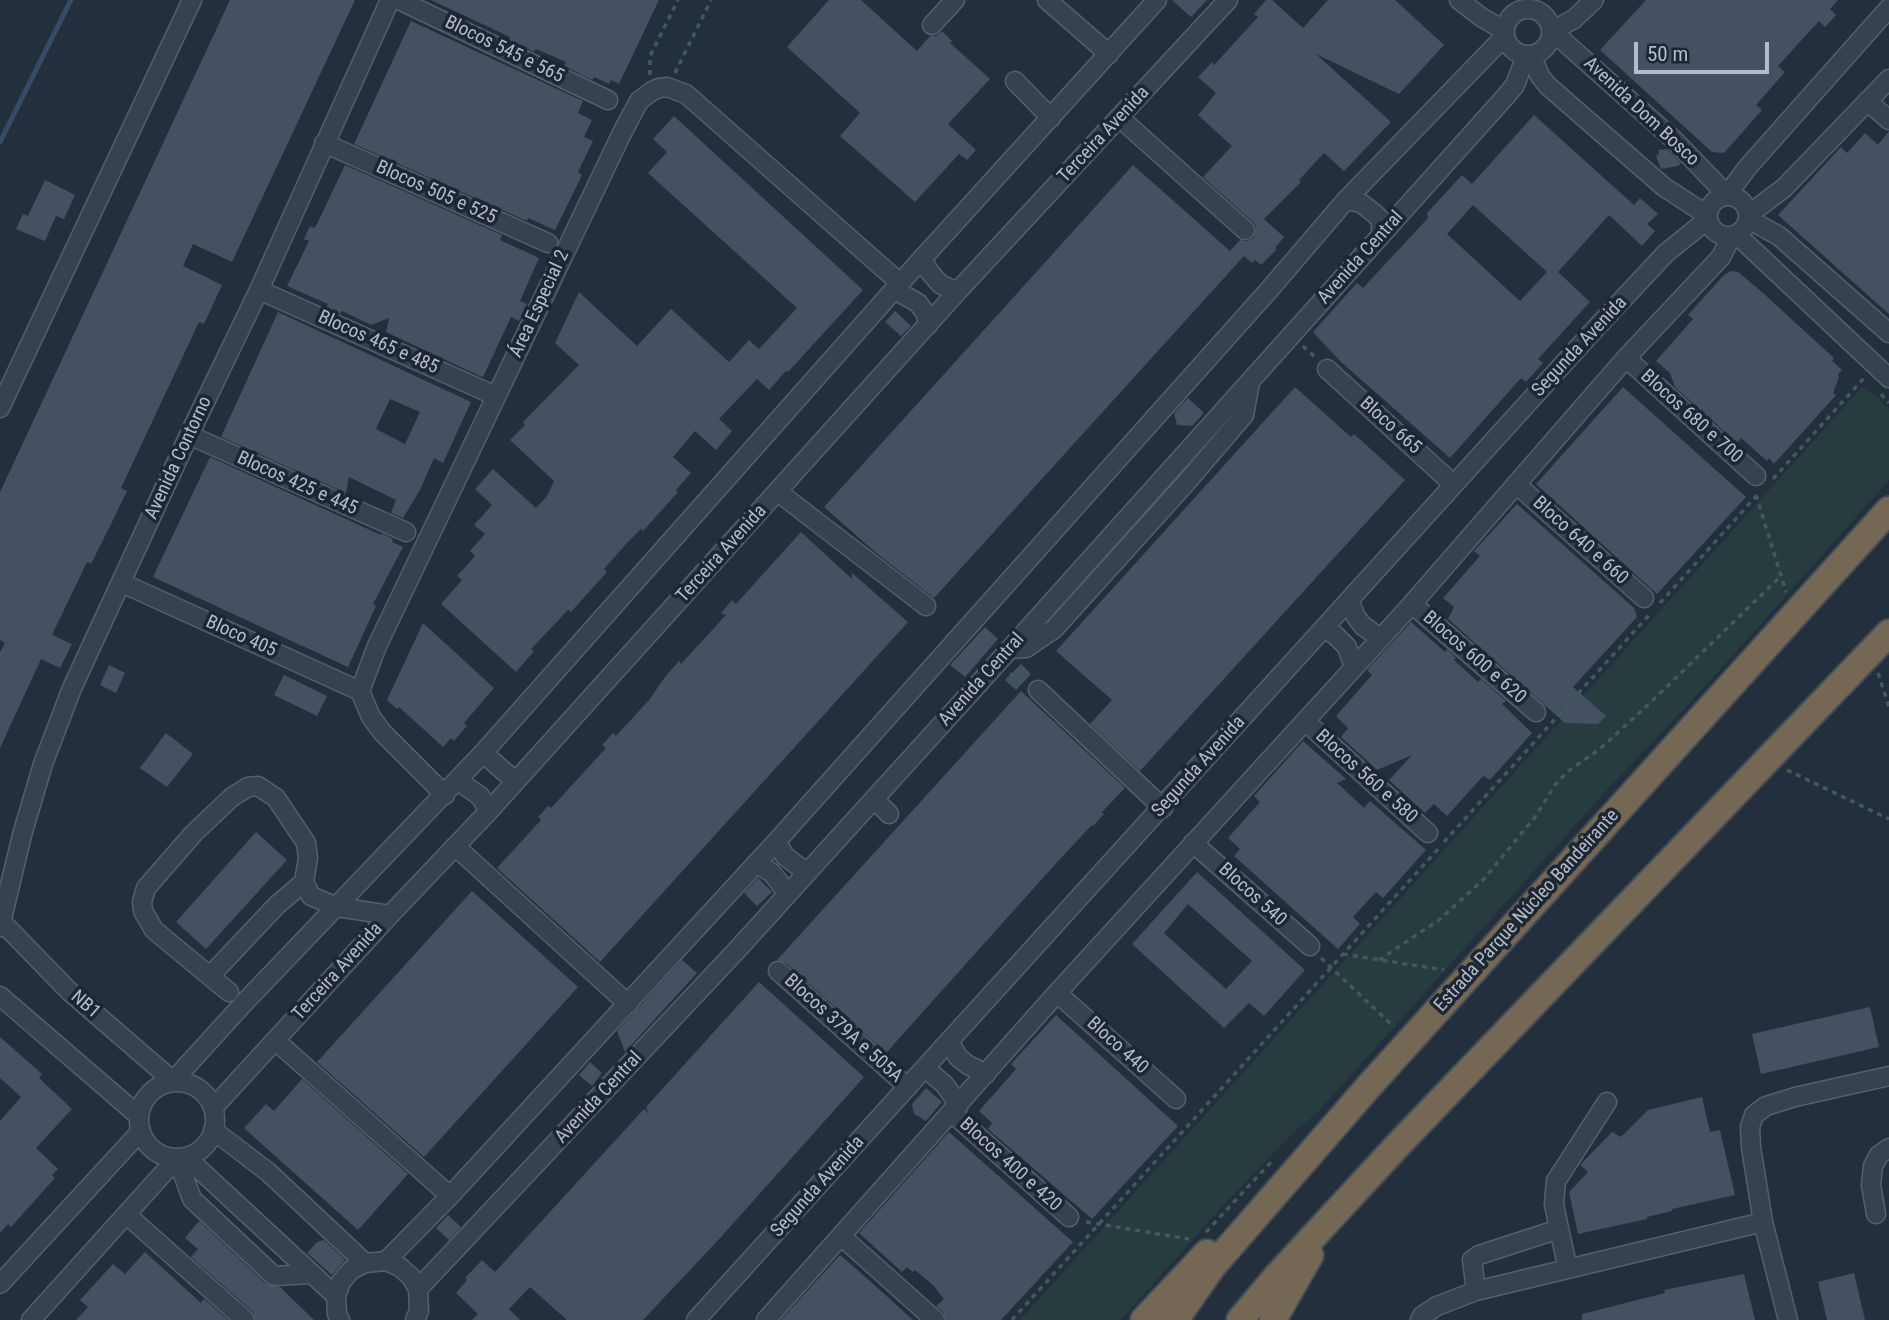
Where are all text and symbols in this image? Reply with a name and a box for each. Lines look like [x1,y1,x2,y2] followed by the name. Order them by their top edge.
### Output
[441,11,567,89] street label: Blocos 545 e 565
[1637,28,1772,72] scale bar
[1647,42,1688,66] text: 50 m
[1578,53,1704,171] street label: Avenida Dom Bosco
[1053,82,1155,188] street label: Terceira Avenida
[372,156,500,230] street label: Blocos 505 e 525
[1313,207,1409,309] street label: Avenida Central
[505,247,575,361] street label: Área Especial 2
[1528,292,1632,402] street label: Segunda Avenida
[314,306,442,380] street label: Blocos 465 e 485
[1635,365,1747,469] street label: Blocos 680 e 700
[1354,392,1426,460] street label: Bloco 665
[141,393,217,523] street label: Avenida Contorno
[233,447,361,521] street label: Blocos 425 e 445
[1527,492,1633,590] street label: Bloco 640 e 660
[672,500,772,608] street label: Terceira Avenida
[1418,607,1530,709] street label: Blocos 600 e 620
[202,611,280,663] street label: Bloco 405
[934,629,1030,731] street label: Avenida Central
[1147,711,1251,823] street label: Segunda Avenida
[1310,725,1422,829] street label: Blocos 560 e 580
[1430,805,1624,1017] street label: Estrada Parque Núcleo Bandeirante
[1213,859,1291,931] street label: Blocos 540
[288,918,388,1026] street label: Terceira Avenida
[779,970,907,1088] street label: Blocos 379A e 505A
[66,986,104,1024] street label: NB1
[1081,1012,1153,1080] street label: Bloco 440
[551,1047,647,1149] street label: Avenida Central
[954,1113,1066,1217] street label: Blocos 400 e 420
[766,1131,870,1243] street label: Segunda Avenida

